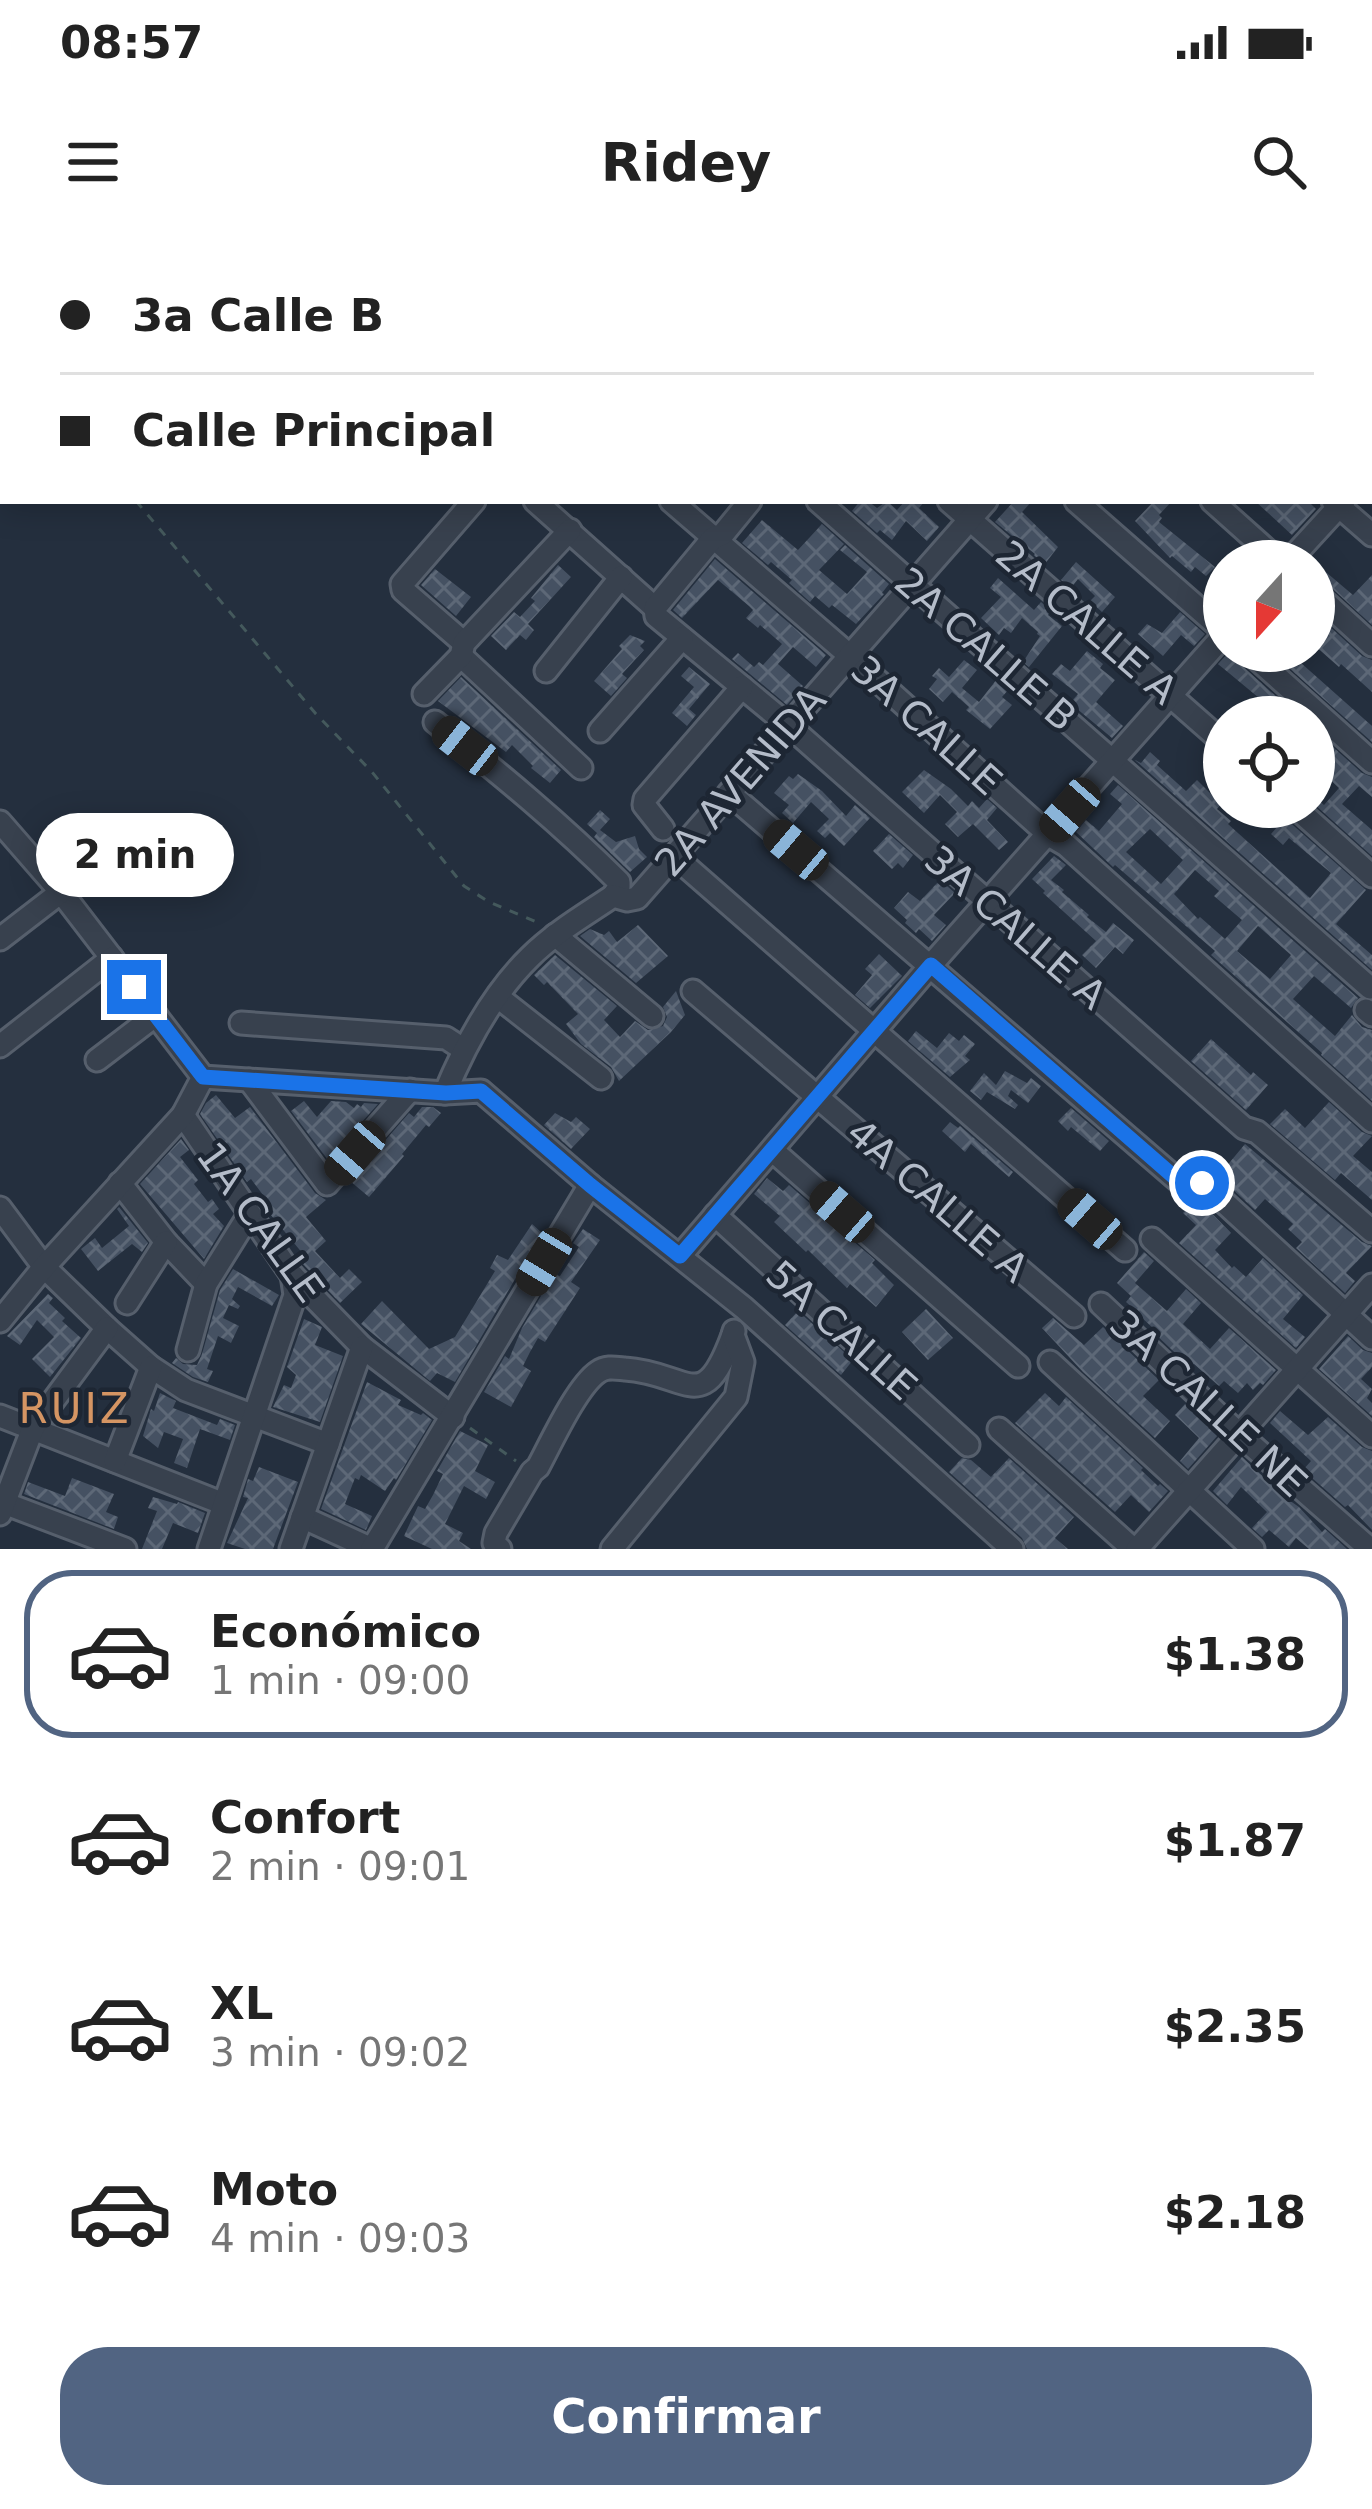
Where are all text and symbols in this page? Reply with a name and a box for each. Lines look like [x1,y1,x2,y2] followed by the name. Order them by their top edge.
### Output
[60,16,203,69] text: 08:57
[60,129,126,195] icon: menu
[1246,129,1312,195] icon: search
[601,131,771,194] text: Ridey
[132,289,384,342] text: 3a Calle B
[132,404,495,457] text: Calle Principal
[987,532,1187,713] street label: 2A CALLE A
[1203,540,1335,672] north arrow
[1203,540,1335,828] map controls
[886,559,1085,740] street label: 2A CALLE B
[843,646,1011,804] street label: 3A CALLE
[646,677,835,885] street label: 2A AVENIDA
[1203,696,1335,828] button: locate
[426,710,504,782] car
[1033,771,1107,849] car
[35,813,233,897] callout: 2 min
[757,813,835,887] car
[74,832,196,877] text: 2 min
[916,837,1116,1018] street label: 3A CALLE A
[107,960,161,1014] route end
[838,1110,1038,1291] street label: 4A CALLE A
[318,1114,392,1192] car
[188,1134,333,1311] street label: 1A CALLE
[1175,1156,1229,1210] route start
[803,1175,881,1249] car
[1051,1182,1129,1256] car
[510,1222,578,1302] car
[758,1251,926,1409] street label: 5A CALLE
[1101,1301,1316,1506] street label: 3A CALLE NE
[18,1384,132,1433] district label: RUIZ
[66,1600,174,1708] icon: car
[210,1605,481,1658] text: Económico
[1164,1628,1306,1681] text: $1.38
[210,1658,470,1703] text: 1 min · 09:00
[66,1786,174,1894] icon: car
[210,1791,400,1844] text: Confort
[1164,1814,1306,1867] text: $1.87
[210,1844,470,1889] text: 2 min · 09:01
[66,1972,174,2080] icon: car
[210,1977,273,2030] text: XL
[1164,2000,1306,2053] text: $2.35
[210,2030,470,2075] text: 3 min · 09:02
[66,2158,174,2266] icon: car
[210,2163,338,2216] text: Moto
[1164,2186,1306,2239] text: $2.18
[210,2216,470,2261] text: 4 min · 09:03
[60,2347,1312,2485] button: Confirmar

